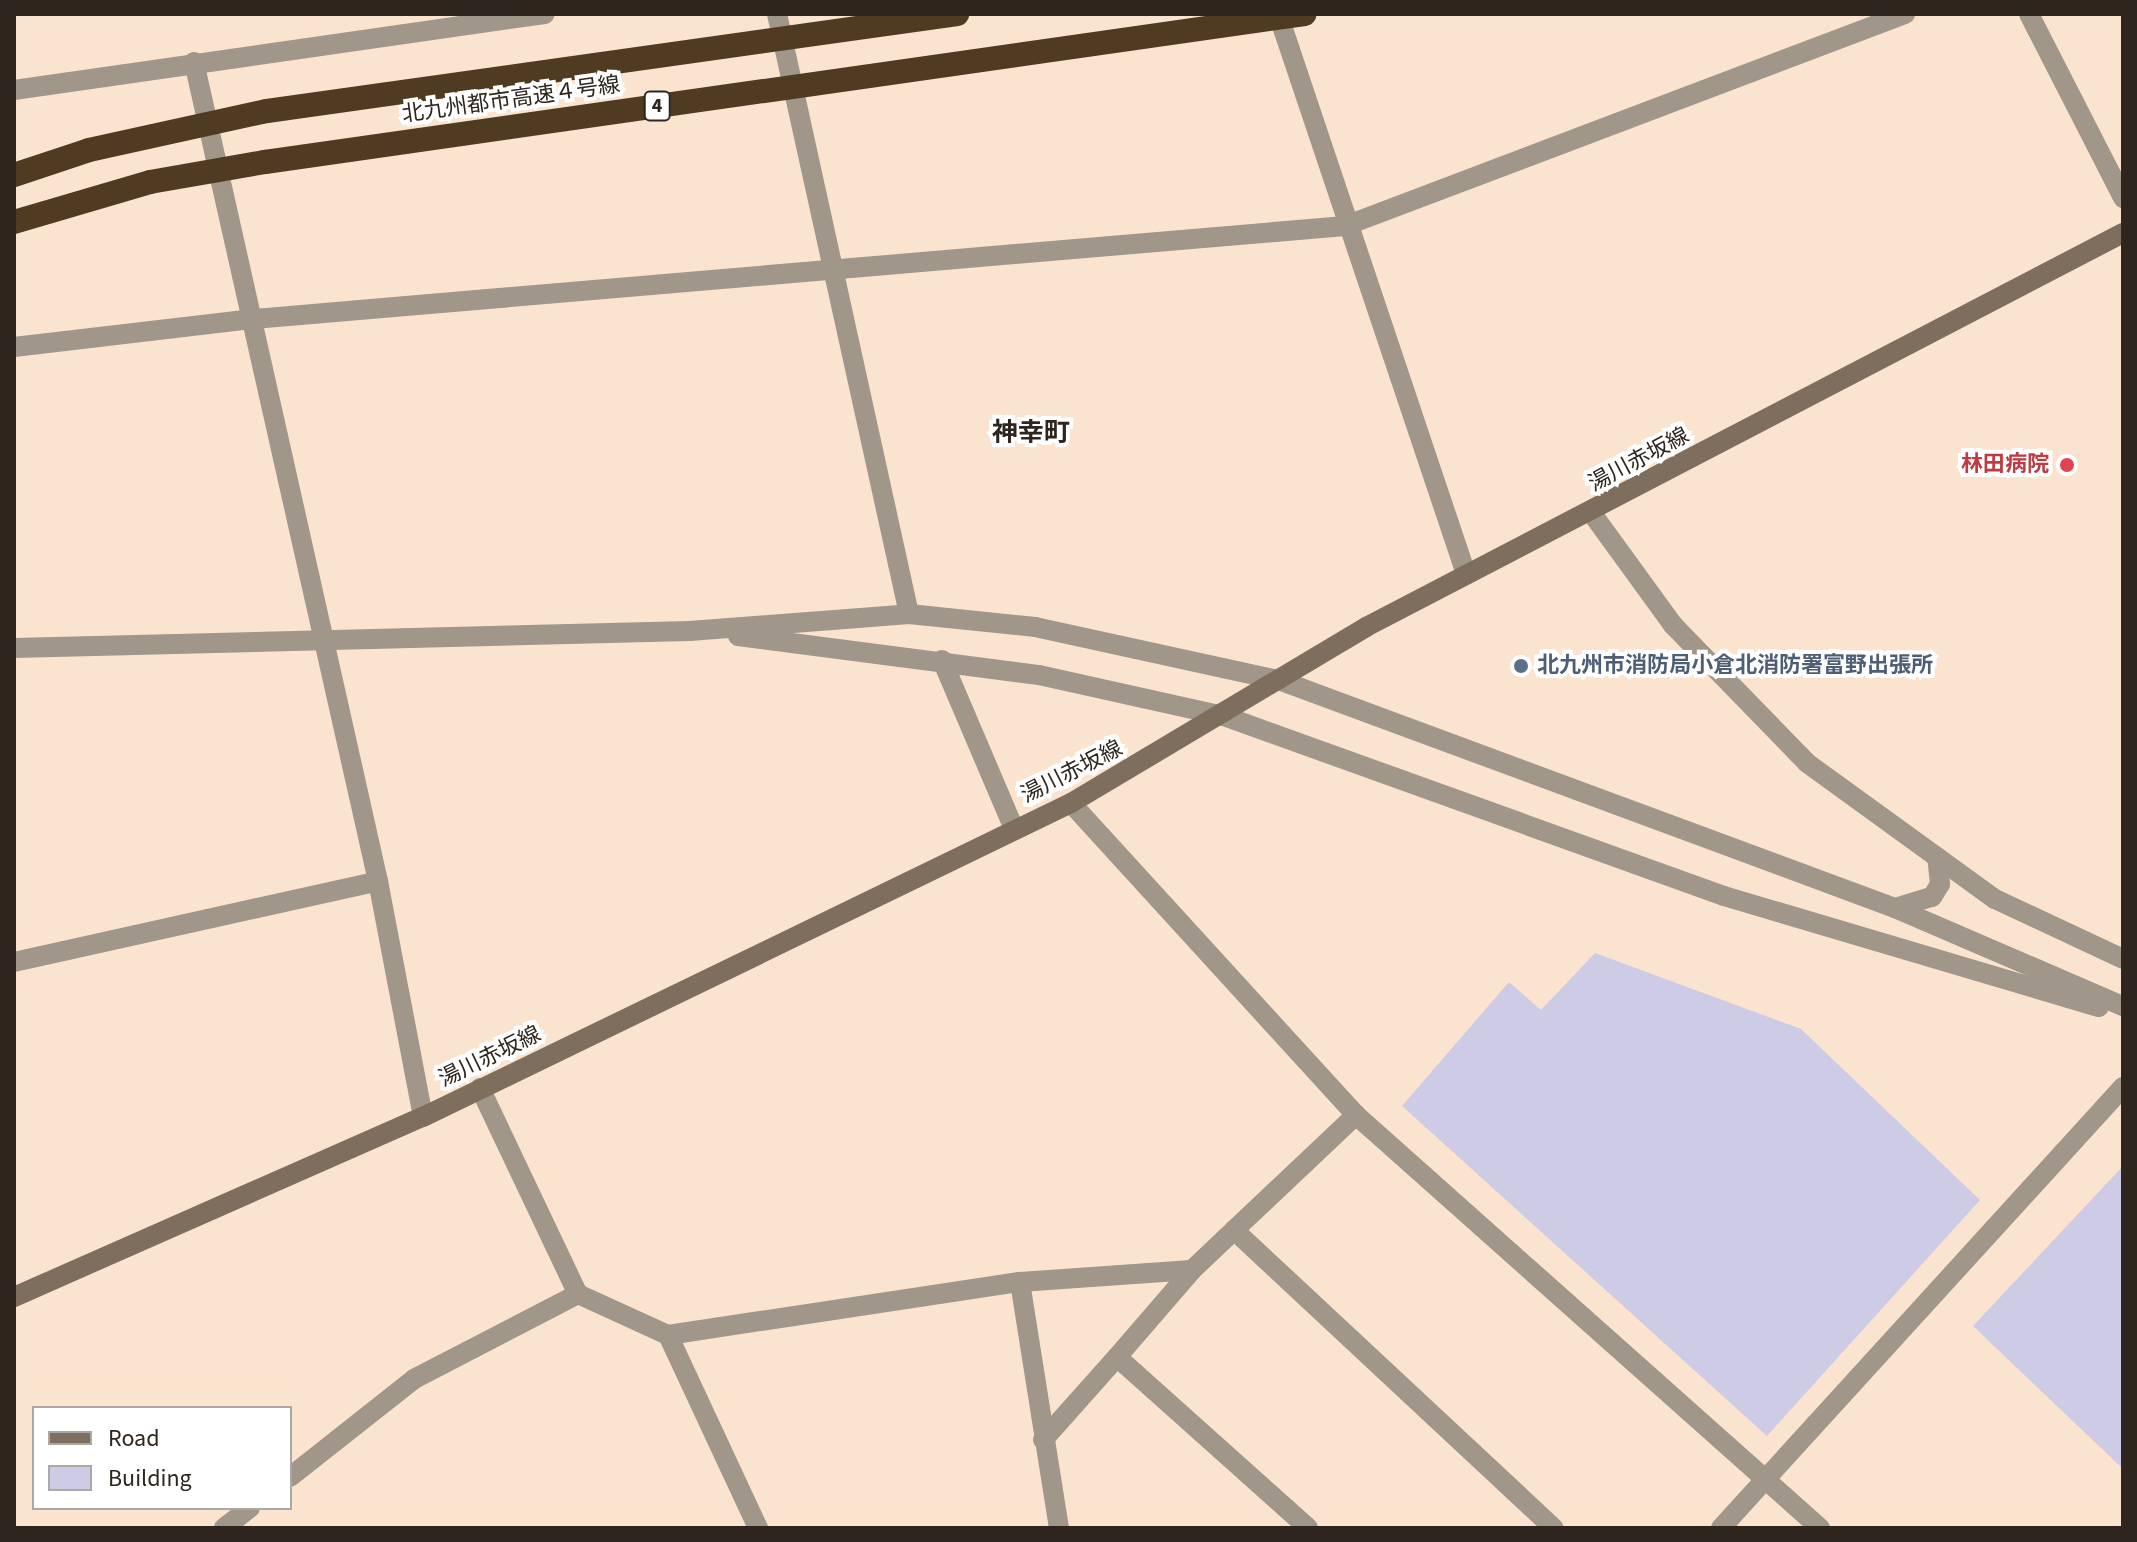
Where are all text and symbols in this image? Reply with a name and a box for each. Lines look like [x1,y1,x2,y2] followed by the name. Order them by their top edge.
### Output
[400,72,622,128] street label: 北九州都市高速４号線
[643,90,671,122] road number: 4
[992,417,1070,449] district label: 神幸町
[1584,423,1694,497] street label: 湯川赤坂線
[1961,452,2049,478] place label: 林田病院
[2056,454,2078,476] marker: 林田病院
[1537,653,1933,679] place label: 北九州市消防局小倉北消防署富野出張所
[1512,657,1530,675] marker: 北九州市消防局小倉北消防署富野出張所
[1017,735,1127,809] street label: 湯川赤坂線
[435,1021,545,1093] street label: 湯川赤坂線
[32,1406,292,1510] legend
[108,1421,160,1456] text: Road
[108,1461,192,1496] text: Building

